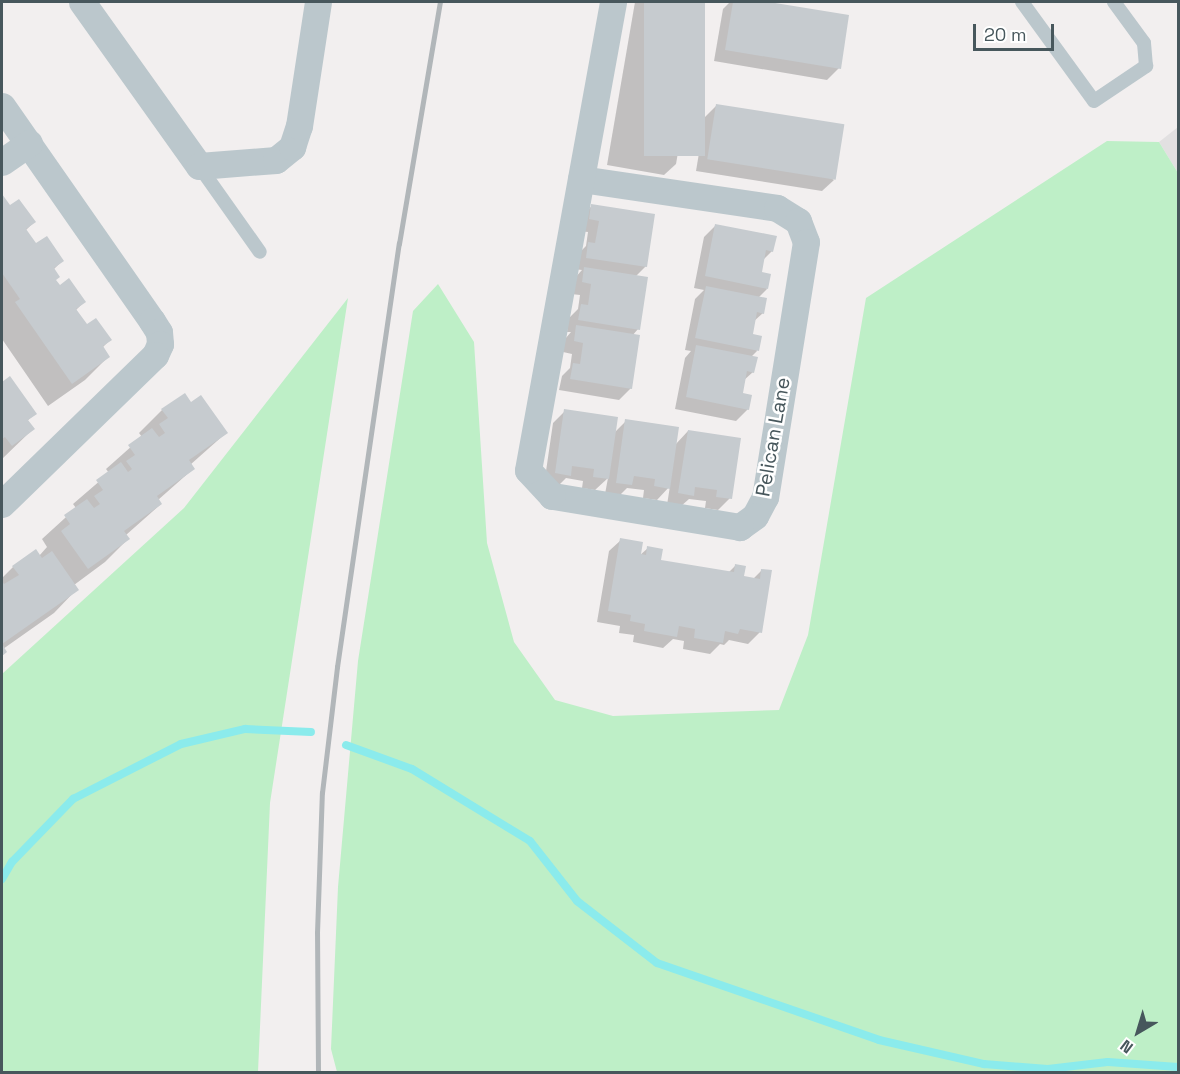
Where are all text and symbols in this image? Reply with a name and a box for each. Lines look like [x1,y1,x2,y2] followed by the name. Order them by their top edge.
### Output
[976,12,1057,50] scale bar
[984,23,1027,46] text: 20 m
[751,375,795,499] street label: Pelican Lane
[1108,1002,1168,1062] north arrow
[1116,1035,1137,1058] text: N

